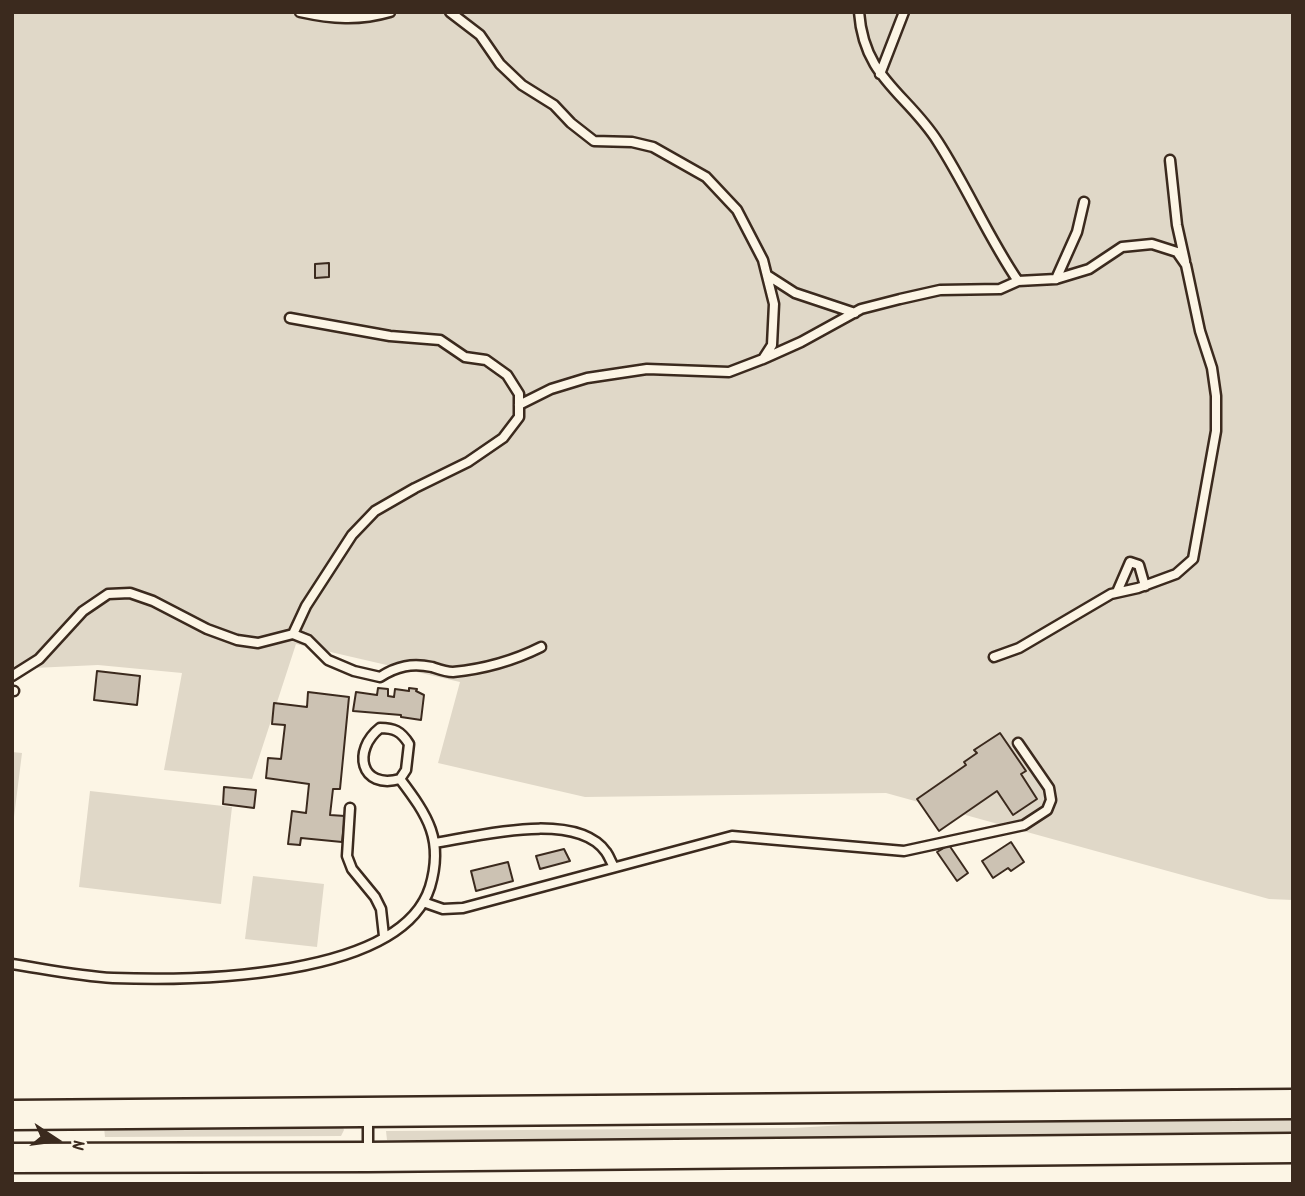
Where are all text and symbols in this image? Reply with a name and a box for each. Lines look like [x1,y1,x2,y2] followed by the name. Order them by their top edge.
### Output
[21,1105,91,1175] north arrow
[63,1137,91,1152] text: N

